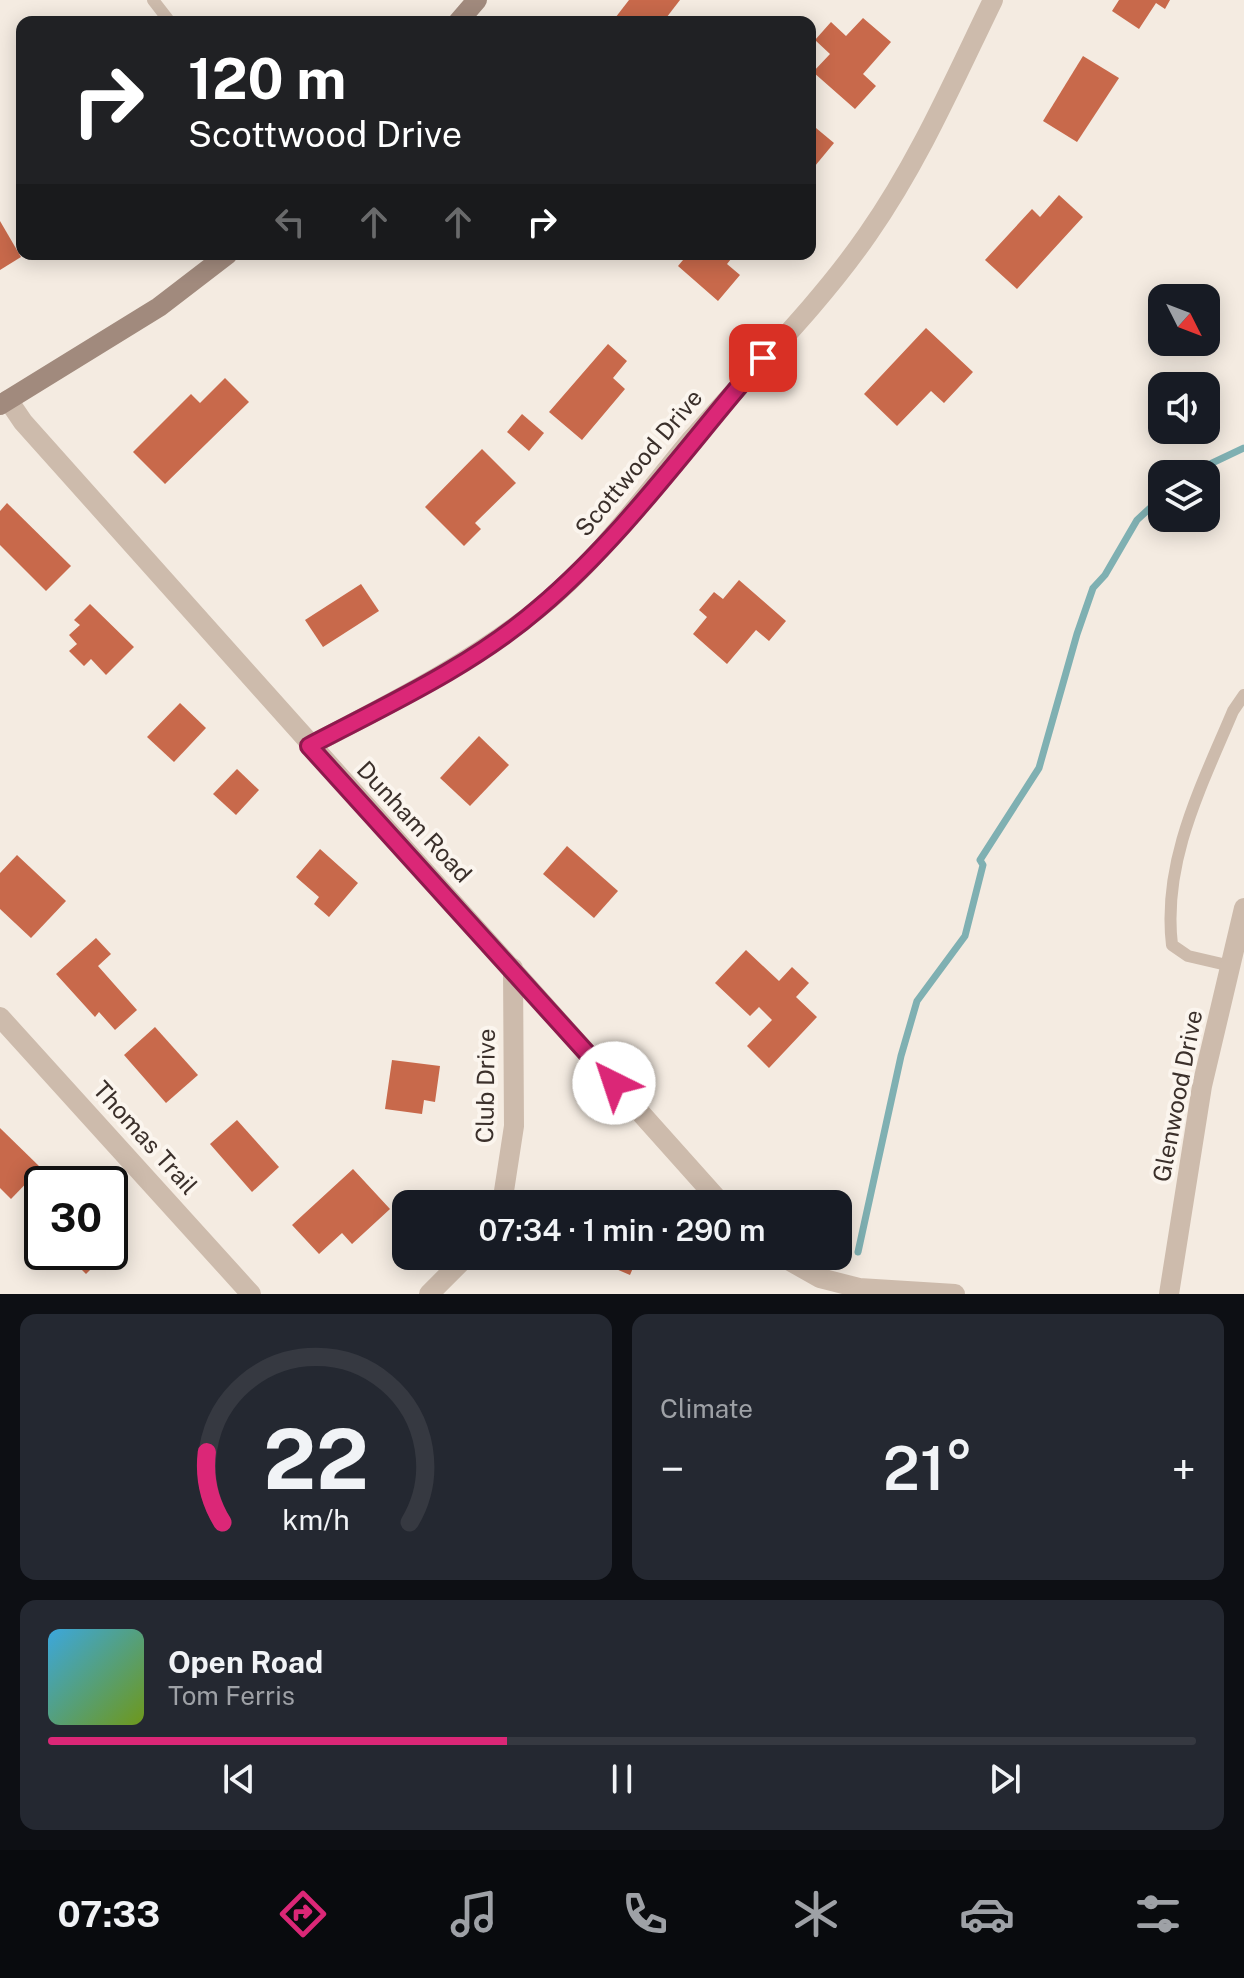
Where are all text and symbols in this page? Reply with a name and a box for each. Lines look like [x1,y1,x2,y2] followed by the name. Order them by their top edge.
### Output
[188,46,346,112] text: 120 m
[56,48,160,152] icon: right
[188,113,462,155] text: Scottwood Drive
[268,200,312,244] icon: left
[352,200,396,244] icon: ahead
[436,200,480,244] icon: ahead
[520,200,564,244] icon: right
[1148,284,1220,356] north arrow
[1148,284,1220,532] map controls
[729,324,797,392] pin
[741,336,785,380] icon: arrive
[1148,372,1220,444] button: sound
[569,383,708,541] street label: Scottwood Drive
[1148,460,1220,532] button: layers
[352,755,478,888] street label: Dunham Road
[1147,1007,1207,1184] street label: Glenwood Drive
[470,1028,500,1144] street label: Club Drive
[572,1041,656,1125] position arrow
[88,1075,204,1200] street label: Thomas Trail
[24,1166,128,1270] speed limit sign: 30
[479,1212,765,1248] text: 07:34 · 1 min · 290 m
[660,1393,753,1424] text: Climate
[263,1410,369,1508] text: 22
[883,1433,973,1504] text: 21°
[660,1443,684,1495] text: −
[1172,1443,1196,1495] text: +
[282,1503,350,1536] text: km/h
[168,1644,323,1680] text: Open Road
[168,1680,295,1711] text: Tom Ferris
[217,1757,261,1801] icon: previous
[600,1757,644,1801] icon: pause
[983,1757,1027,1801] icon: next
[275,1886,331,1942] icon: directions
[446,1886,502,1942] icon: music
[617,1886,673,1942] icon: phone
[788,1886,844,1942] icon: climate
[959,1886,1015,1942] icon: car
[1130,1886,1186,1942] icon: filters
[58,1893,160,1935] text: 07:33

